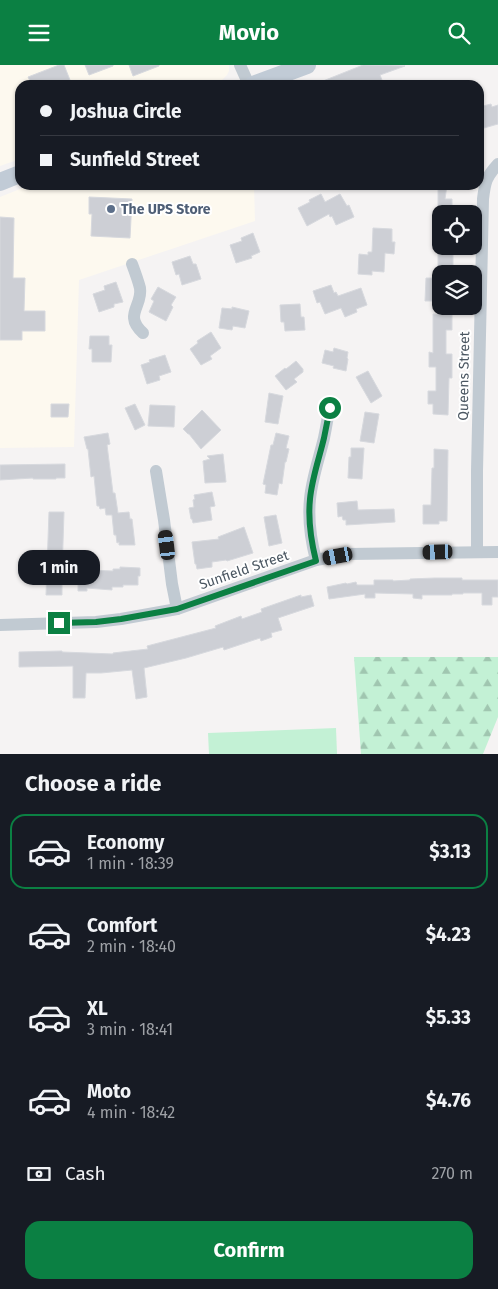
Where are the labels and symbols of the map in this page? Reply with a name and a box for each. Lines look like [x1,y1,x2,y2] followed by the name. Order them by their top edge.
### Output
[121,201,211,218] place label: The UPS Store
[105,203,117,215] marker: The UPS Store
[455,330,473,421] street label: Queens Street
[319,397,341,419] route start
[157,529,176,561] car
[422,544,453,560] car
[197,546,292,593] street label: Sunfield Street
[321,546,354,566] car
[18,551,100,585] callout: 1 min
[48,612,70,634] route end

